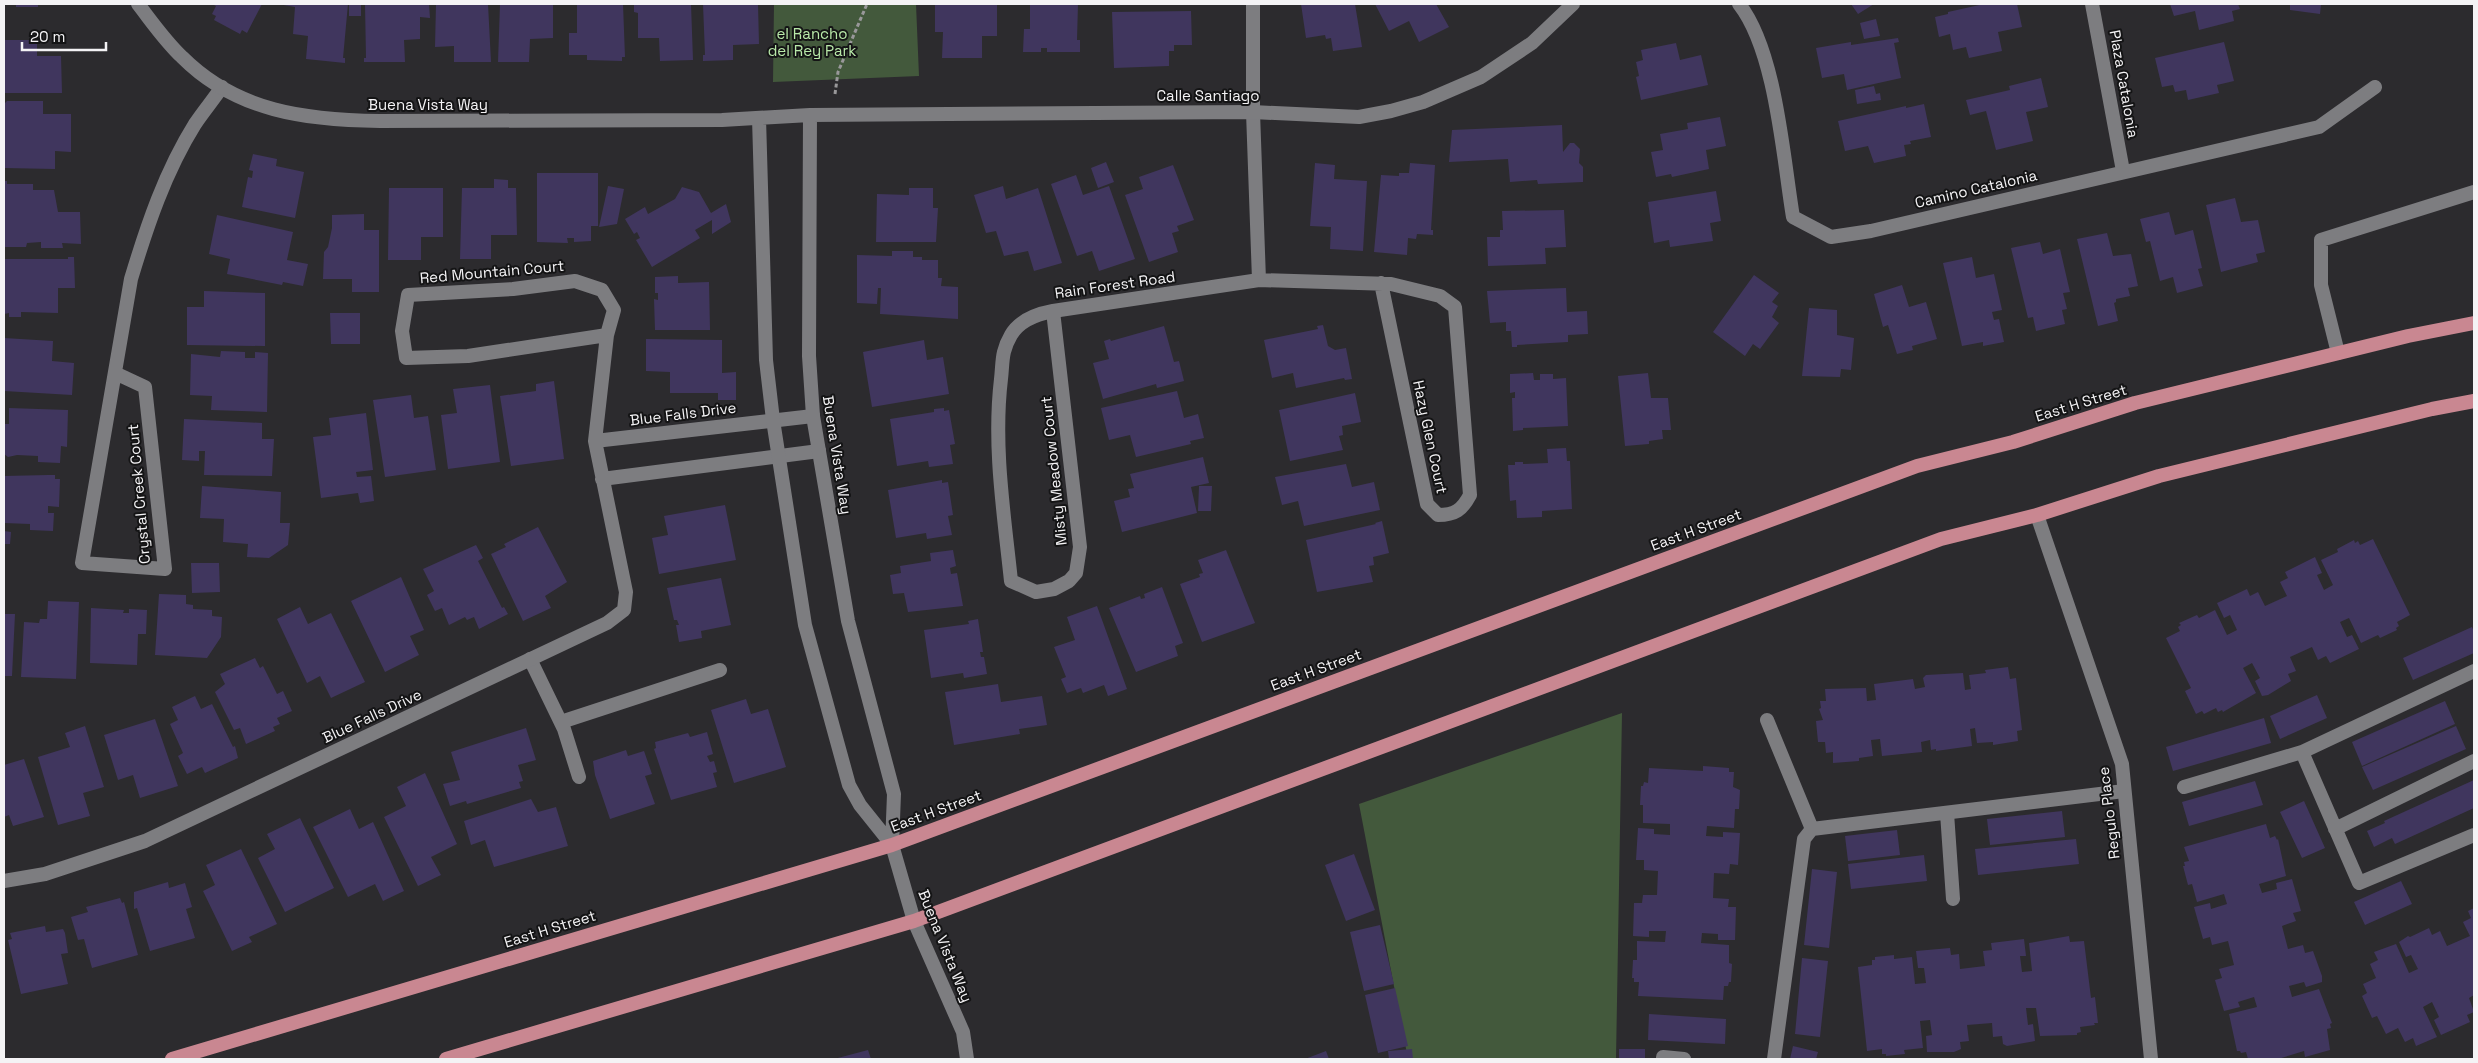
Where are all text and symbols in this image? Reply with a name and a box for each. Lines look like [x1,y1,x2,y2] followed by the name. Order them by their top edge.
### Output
[22,20,106,52] scale bar
[768,24,856,60] park label: el Rancho del Rey Park
[30,27,65,46] text: 20 m
[2106,28,2143,140] street label: Plaza Catalonia
[1156,86,1260,105] street label: Calle Santiago
[368,95,488,114] street label: Buena Vista Way
[1913,165,2039,212] street label: Camino Catalonia
[419,256,565,287] street label: Red Mountain Court
[1053,267,1176,302] street label: Rain Forest Road
[1409,378,1452,495] street label: Hazy Glen Court
[2033,380,2129,425] street label: East H Street
[819,394,856,516] street label: Buena Vista Way
[1036,395,1071,547] street label: Misty Meadow Court
[629,398,737,429] street label: Blue Falls Drive
[123,423,154,565] street label: Crystal Creek Court
[1648,504,1744,555] street label: East H Street
[1268,644,1364,695] street label: East H Street
[319,684,424,747] street label: Blue Falls Drive
[2093,766,2124,860] street label: Regulo Place
[888,785,984,836] street label: East H Street
[914,887,977,1005] street label: Buena Vista Way
[502,906,598,951] street label: East H Street

